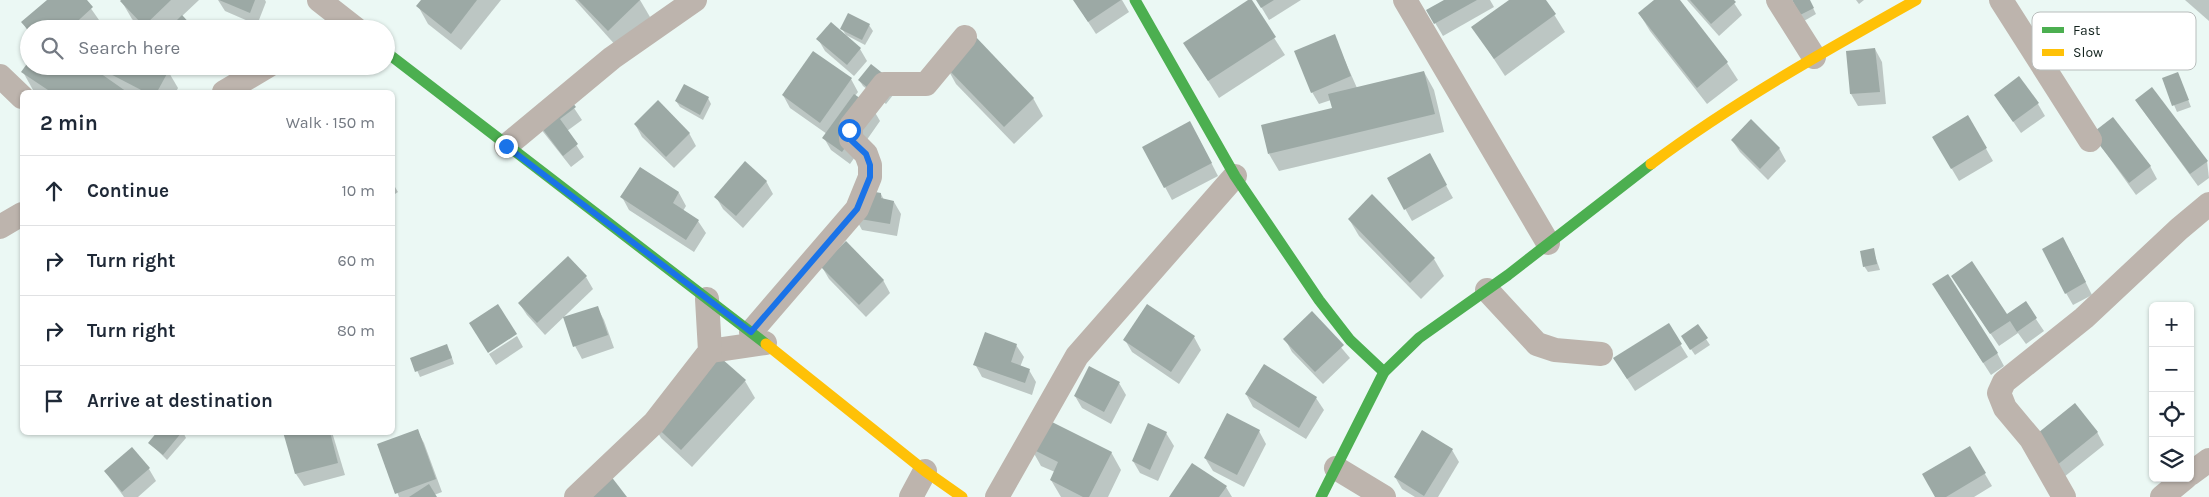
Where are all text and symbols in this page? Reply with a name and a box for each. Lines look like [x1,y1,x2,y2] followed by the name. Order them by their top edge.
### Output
[2032,12,2196,70] legend
[20,20,395,75] search box
[2073,22,2100,39] text: Fast
[38,34,66,62] icon: search
[78,37,180,59] text: Search here
[2073,44,2103,61] text: Slow
[40,111,98,135] text: 2 min
[286,113,375,132] text: Walk · 150 m
[838,119,861,142] route start
[495,135,518,158] route end
[40,177,68,205] icon: ahead
[87,180,169,202] text: Continue
[341,181,375,200] text: 10 m
[40,247,68,275] icon: right
[87,250,176,272] text: Turn right
[338,251,375,270] text: 60 m
[2149,302,2194,482] map controls
[2149,302,2194,347] button: +
[40,317,68,345] icon: right
[87,320,176,342] text: Turn right
[337,321,375,340] text: 80 m
[2149,347,2194,392] button: −
[40,387,68,415] icon: arrive
[87,390,273,412] text: Arrive at destination
[2149,392,2194,437] button: locate
[2149,437,2194,482] button: layers

